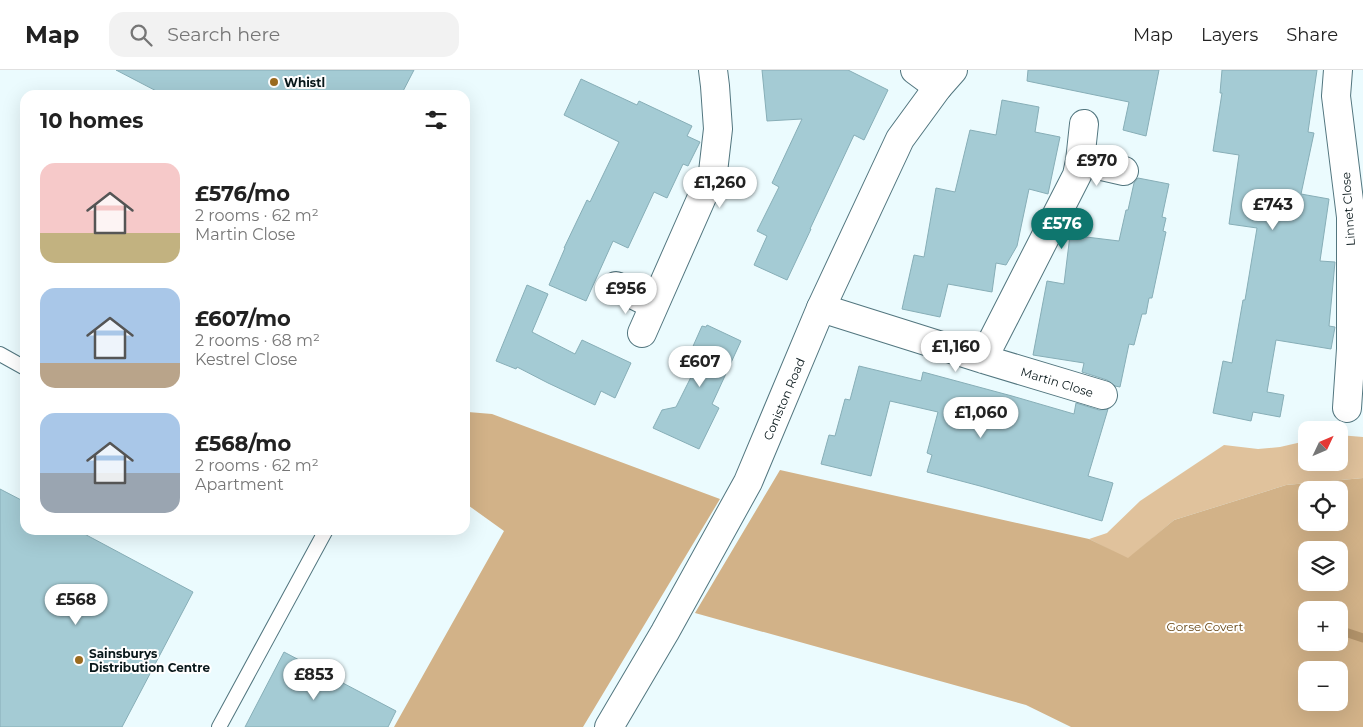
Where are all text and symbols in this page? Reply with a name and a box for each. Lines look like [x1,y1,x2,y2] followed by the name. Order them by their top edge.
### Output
[109,12,459,57] search box
[25,20,79,49] text: Map
[127,21,155,49] icon: search
[167,23,280,46] text: Search here
[1133,24,1173,46] text: Map
[1201,24,1258,46] text: Layers
[1286,24,1338,46] text: Share
[284,75,325,90] place label: Whistl
[268,76,280,88] marker: Whistl
[422,106,450,134] icon: filters
[40,108,143,133] text: 10 homes
[1067,144,1127,187] pin: £970
[1077,151,1117,170] text: £970
[679,166,761,209] pin: £1,260
[1338,171,1358,247] street label: Linnet Close
[694,173,746,192] text: £1,260
[195,181,290,206] text: £576/mo
[80,183,140,243] icon: home
[1243,189,1303,231] pin: £743
[1253,195,1293,214] text: £743
[195,206,319,225] text: 2 rooms · 62 m²
[1032,208,1092,250] pin: £576
[1042,214,1082,233] text: £576
[195,225,295,244] text: Martin Close
[596,272,656,315] pin: £956
[606,279,646,298] text: £956
[195,306,291,331] text: £607/mo
[80,308,140,368] icon: home
[915,330,997,373] pin: £1,160
[195,331,320,350] text: 2 rooms · 68 m²
[932,337,980,356] text: £1,160
[670,346,730,388] pin: £607
[195,350,298,369] text: Kestrel Close
[679,352,721,371] text: £607
[760,356,808,442] street label: Coniston Road
[1019,364,1095,400] street label: Martin Close
[940,396,1022,439] pin: £1,060
[954,403,1008,422] text: £1,060
[1298,421,1348,471] north arrow
[1298,421,1348,711] map controls
[195,431,291,456] text: £568/mo
[80,433,140,493] icon: home
[195,456,319,475] text: 2 rooms · 62 m²
[195,475,284,494] text: Apartment
[1298,481,1348,531] button: locate
[1298,541,1348,591] button: layers
[46,584,106,626] pin: £568
[56,590,96,609] text: £568
[1298,601,1348,651] button: +
[1167,619,1244,634] park label: Gorse Covert
[89,646,210,675] place label: Sainsburys Distribution Centre
[73,654,85,666] marker: Sainsburys Distribution Centre
[284,658,344,701] pin: £853
[1298,661,1348,711] button: −
[294,665,334,684] text: £853

